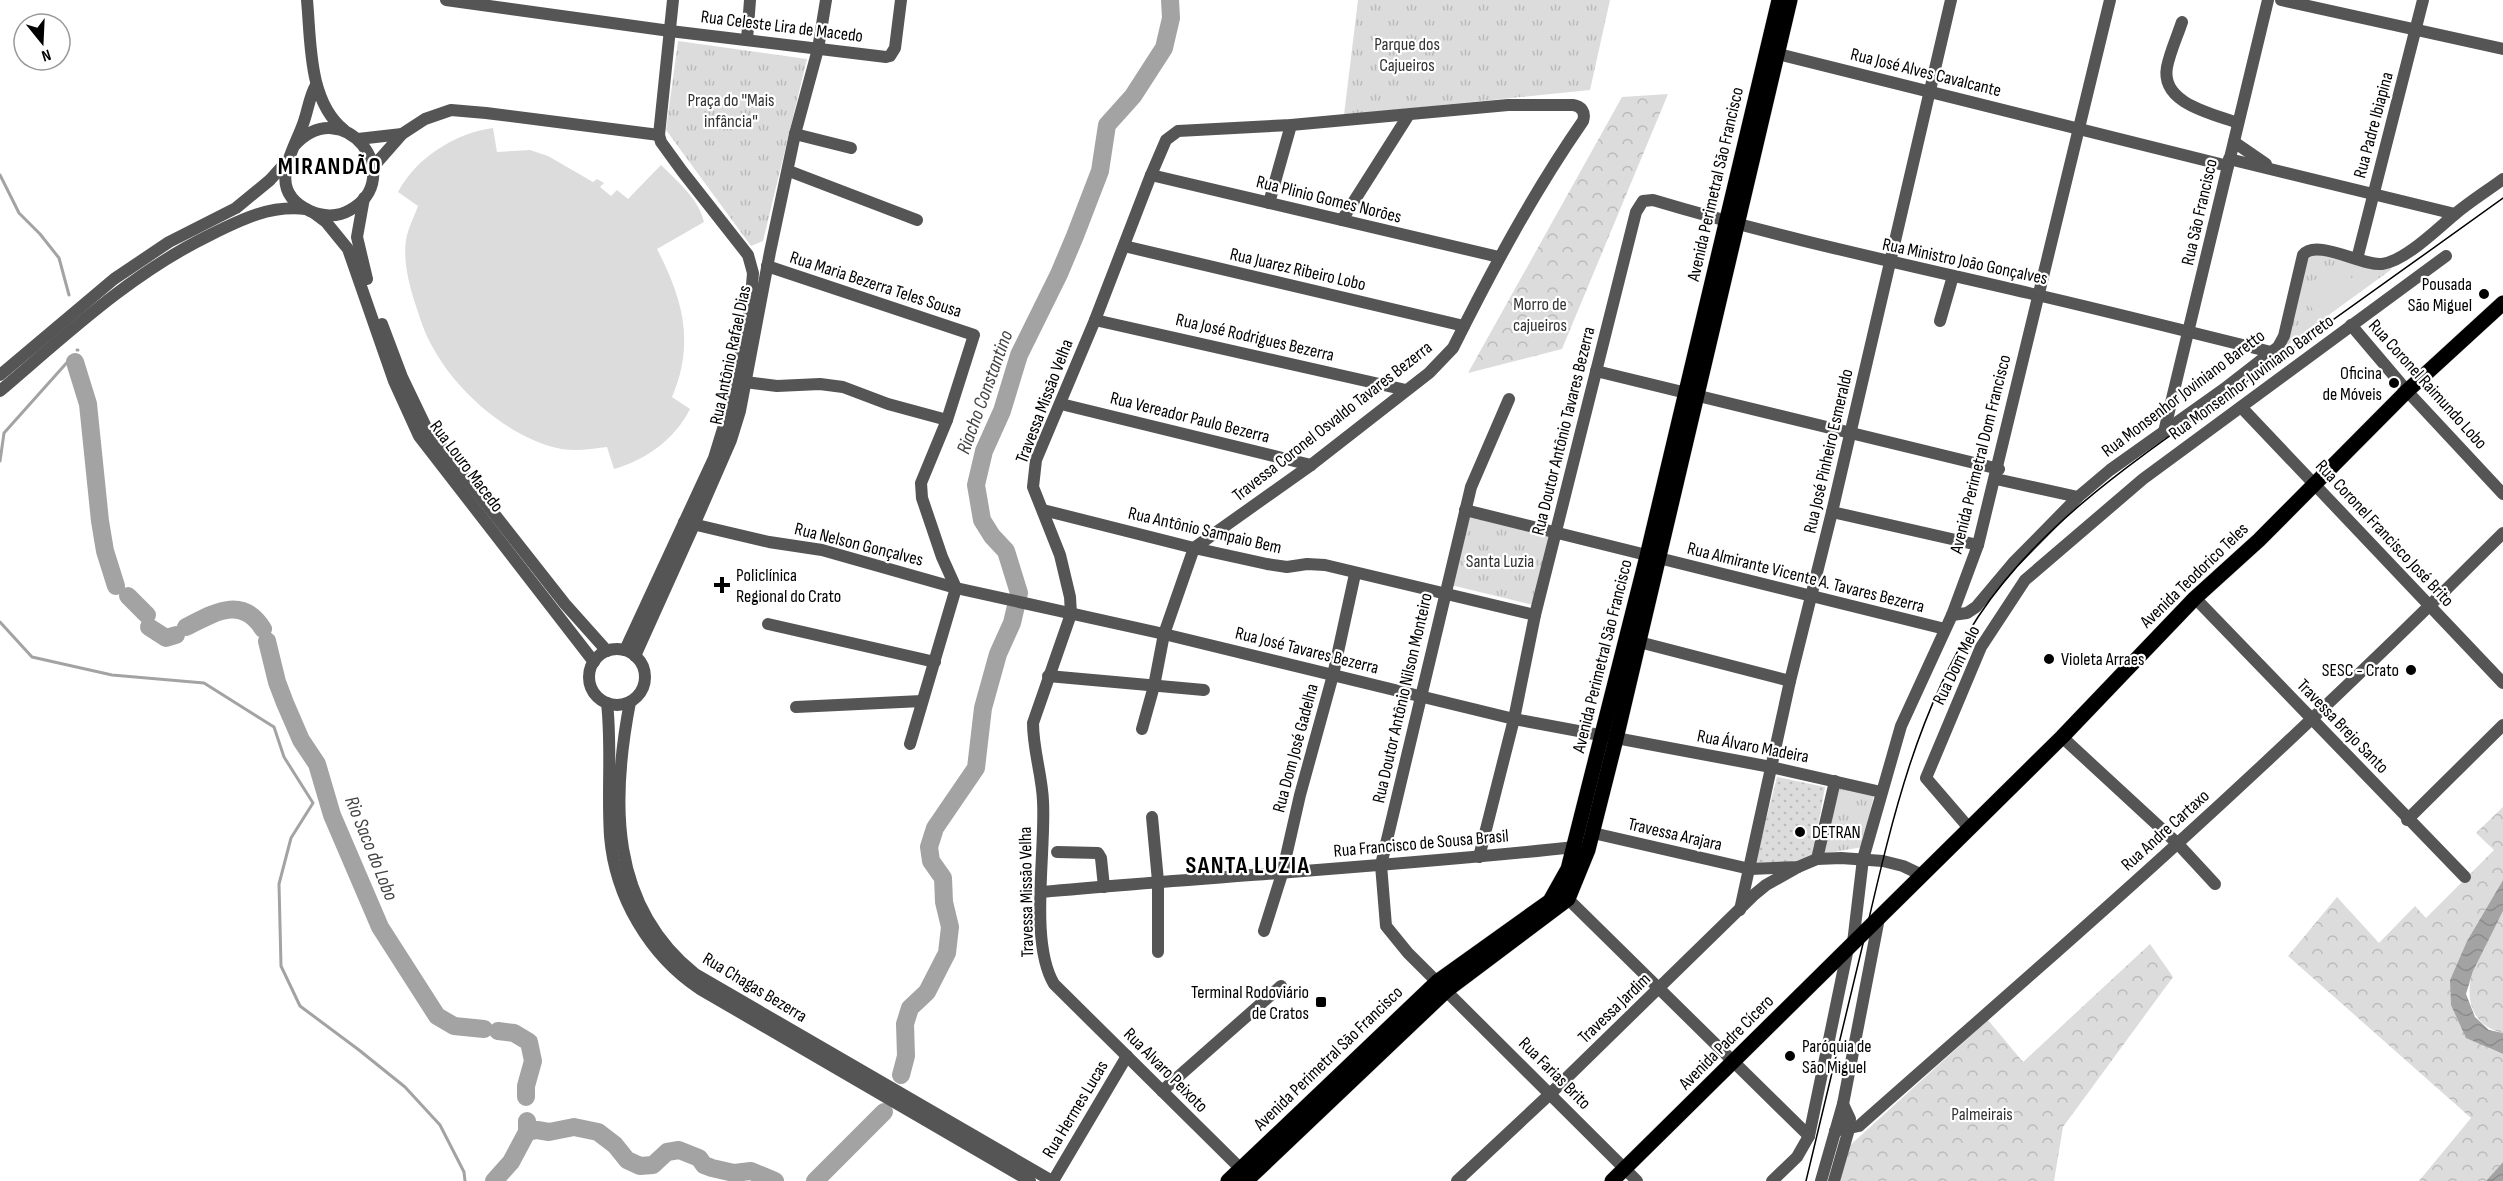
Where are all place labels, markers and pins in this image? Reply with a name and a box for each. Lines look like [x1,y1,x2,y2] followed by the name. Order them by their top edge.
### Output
[2408,274,2472,316] place label: Pousada São Miguel
[2477,287,2491,301] marker: Pousada São Miguel
[2323,363,2382,405] place label: Oficina de Móveis
[2387,376,2401,390] marker: Oficina de Móveis
[736,565,841,607] place label: Policlínica Regional do Crato
[713,576,731,594] marker: Policlínica Regional do Crato
[2061,649,2144,670] place label: Violeta Arraes
[2042,652,2056,666] marker: Violeta Arraes
[2322,660,2399,681] place label: SESC - Crato
[2404,663,2418,677] marker: SESC - Crato
[1812,822,1861,843] place label: DETRAN
[1793,825,1807,839] marker: DETRAN
[1191,982,1309,1024] place label: Terminal Rodoviário de Cratos
[1314,995,1328,1009] marker: Terminal Rodoviário de Cratos
[1802,1036,1872,1078] place label: Paróquia de São Miguel
[1783,1049,1797,1063] marker: Paróquia de São Miguel

